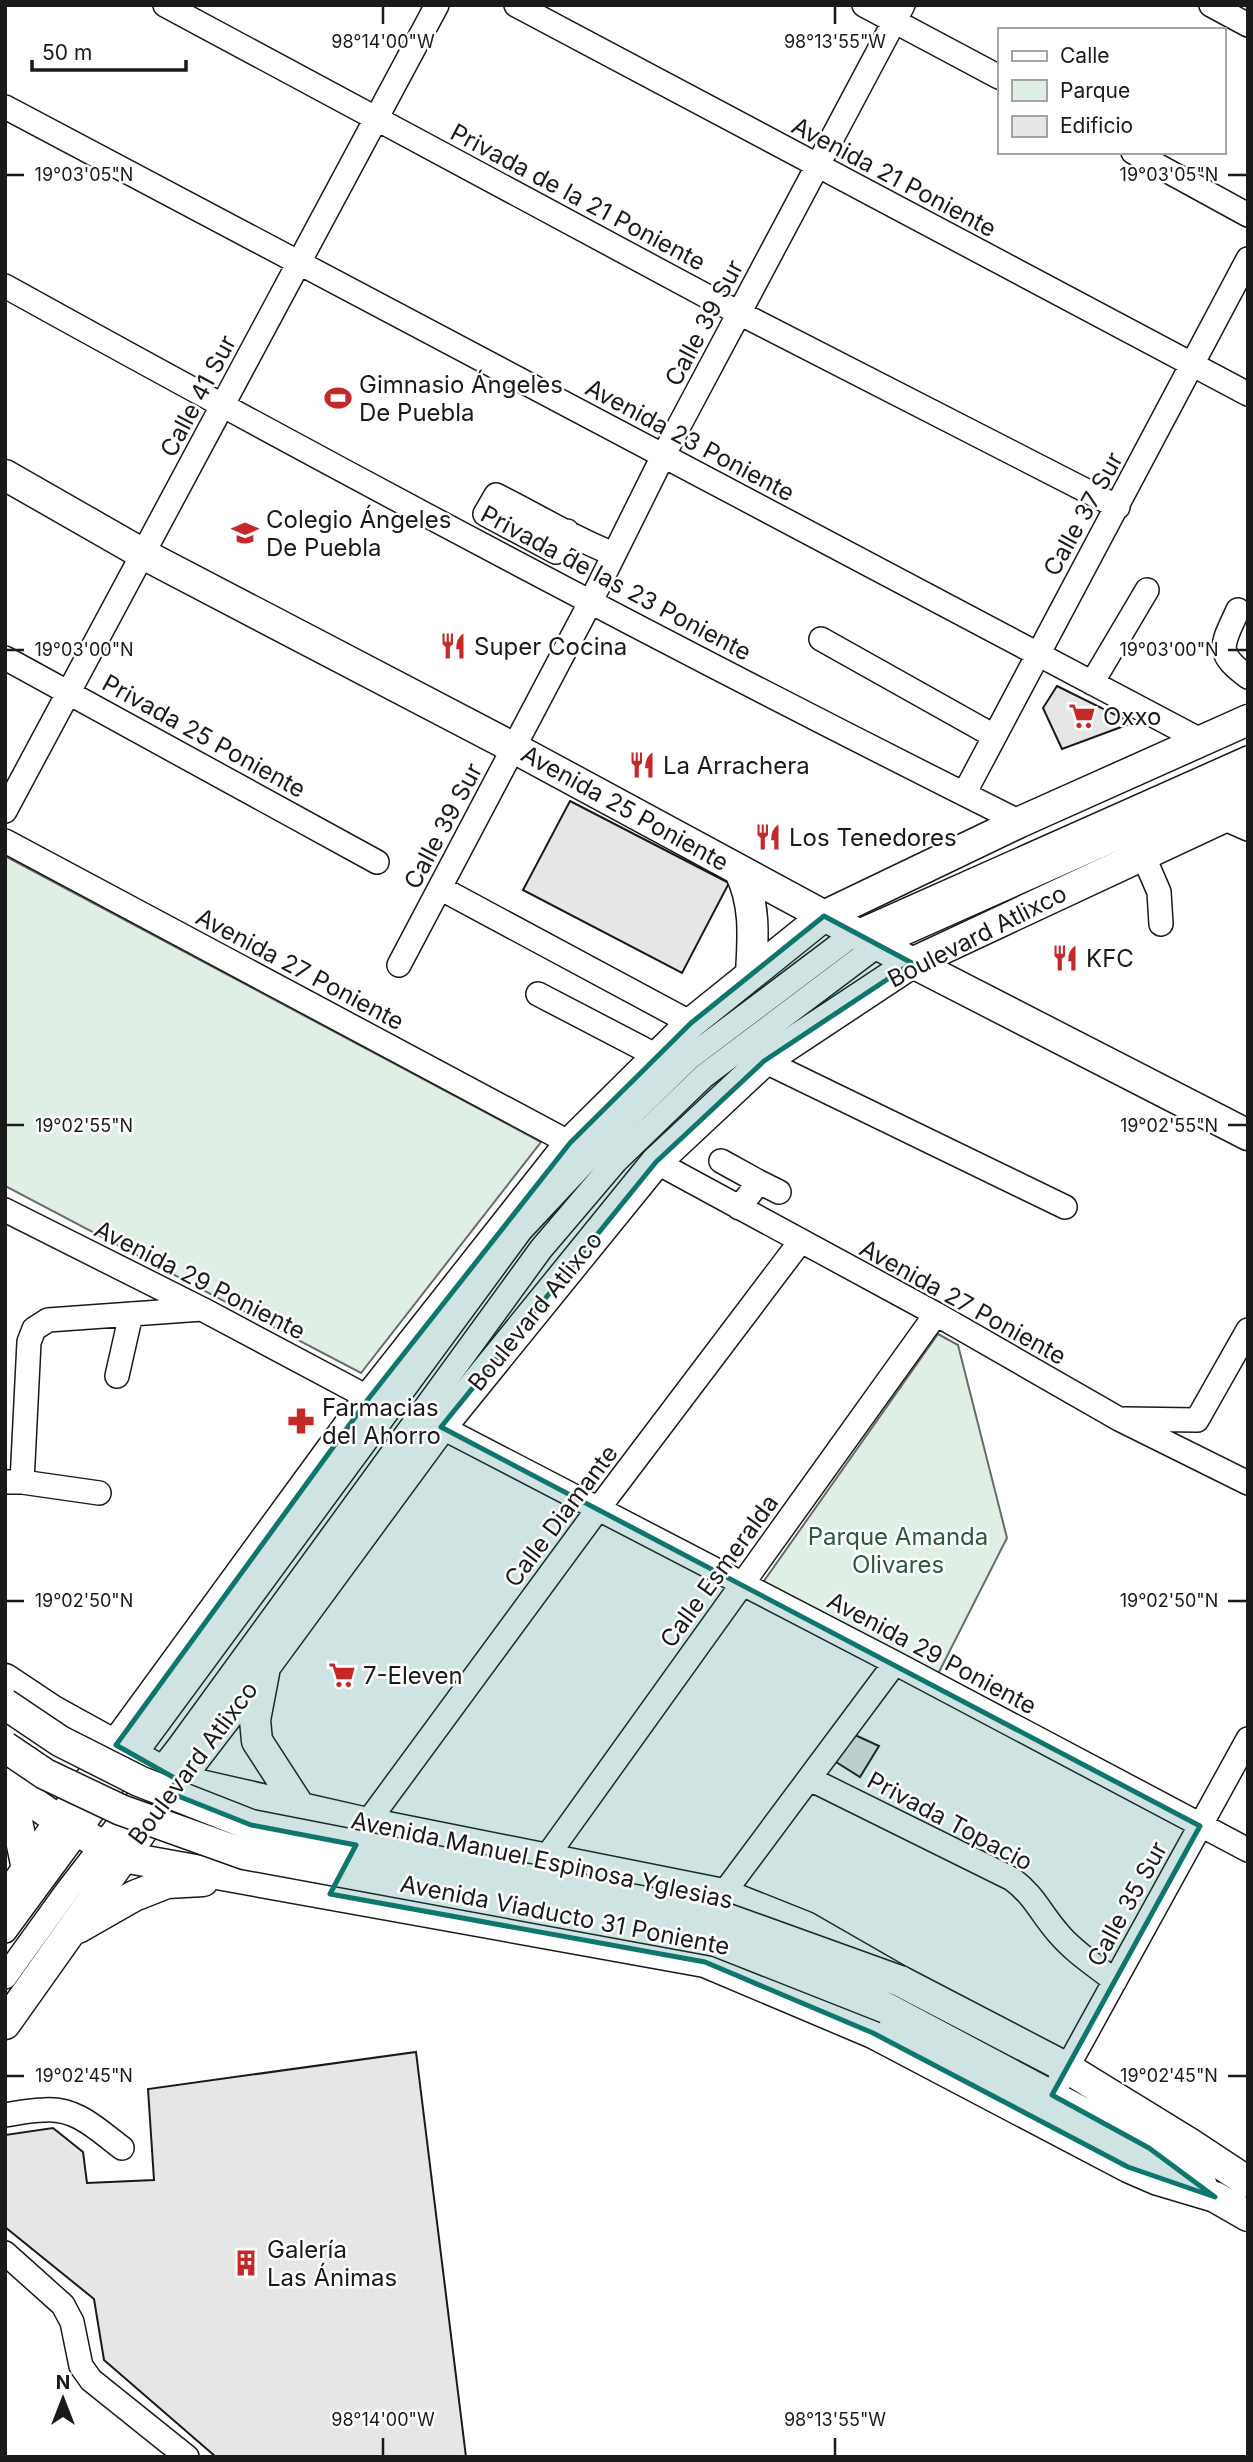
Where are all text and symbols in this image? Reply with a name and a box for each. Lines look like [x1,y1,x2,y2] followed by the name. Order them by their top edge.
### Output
[32,28,186,72] scale bar
[998,28,1225,154] legend
[331,31,435,52] text: 98°14'00"W
[784,31,886,52] text: 98°13'55"W
[42,40,92,65] text: 50 m
[1060,43,1110,68] text: Calle
[1060,78,1130,103] text: Parque
[787,111,1001,243] street label: Avenida 21 Poniente
[1060,113,1133,138] text: Edificio
[446,117,710,277] street label: Privada de la 21 Poniente
[35,164,133,185] text: 19°03'05"N
[1120,164,1218,185] text: 19°03'05"N
[659,255,749,391] street label: Calle 39 Sur
[154,330,242,462] street label: Calle 41 Sur
[359,369,563,427] place label: Gimnasio Ángeles De Puebla
[581,373,799,507] street label: Avenida 23 Poniente
[323,383,353,413] sports icon: Gimnasio Ángeles De Puebla
[1037,447,1129,581] street label: Calle 37 Sur
[476,499,756,667] street label: Privada de las 23 Poniente
[266,504,451,562] place label: Colegio Ángeles De Puebla
[230,518,260,548] school or university icon: Colegio Ángeles De Puebla
[438,631,468,661] restaurant icon: Super Cocina
[474,632,627,661] place label: Super Cocina
[34,639,134,660] text: 19°03'00"N
[1119,639,1219,660] text: 19°03'00"N
[97,668,311,804] street label: Privada 25 Poniente
[1067,701,1097,731] supermarket icon: Oxxo
[1103,702,1161,731] place label: Oxxo
[516,739,734,877] street label: Avenida 25 Poniente
[627,750,657,780] restaurant icon: La Arrachera
[663,751,810,780] place label: La Arrachera
[398,758,488,894] street label: Calle 39 Sur
[753,822,783,852] restaurant icon: Los Tenedores
[789,823,957,852] place label: Los Tenedores
[883,878,1071,994] street label: Boulevard Atlixco
[191,902,409,1036] street label: Avenida 27 Poniente
[1050,943,1080,973] restaurant icon: KFC
[1086,944,1134,973] place label: KFC
[35,1115,133,1136] text: 19°02'55"N
[1120,1115,1218,1136] text: 19°02'55"N
[90,1214,310,1346] street label: Avenida 29 Poniente
[462,1225,608,1397] street label: Boulevard Atlixco
[855,1233,1071,1371] street label: Avenida 27 Poniente
[322,1393,441,1450] place label: Farmacias del Ahorro
[286,1406,316,1436] pharmacy icon: Farmacias del Ahorro
[498,1439,624,1593] street label: Calle Diamante
[654,1489,784,1653] street label: Calle Esmeralda
[808,1522,988,1579] park label: Parque Amanda Olivares
[823,1586,1041,1720] street label: Avenida 29 Poniente
[35,1590,133,1611] text: 19°02'50"N
[1120,1590,1218,1611] text: 19°02'50"N
[327,1660,357,1690] supermarket icon: 7-Eleven
[363,1661,463,1690] place label: 7-Eleven
[122,1676,264,1850] street label: Boulevard Atlixco
[863,1765,1037,1877] street label: Privada Topacio
[348,1805,736,1915] street label: Avenida Manuel Espinosa Yglesias
[1081,1837,1173,1971] street label: Calle 35 Sur
[398,1869,732,1961] street label: Avenida Viaducto 31 Poniente
[35,2065,133,2086] text: 19°02'45"N
[1120,2065,1218,2086] text: 19°02'45"N
[267,2235,397,2292] place label: Galería Las Ánimas
[231,2248,261,2278] building icon: Galería Las Ánimas
[28,2364,98,2434] north arrow
[56,2371,70,2394] text: N
[331,2409,435,2430] text: 98°14'00"W
[784,2409,886,2430] text: 98°13'55"W

